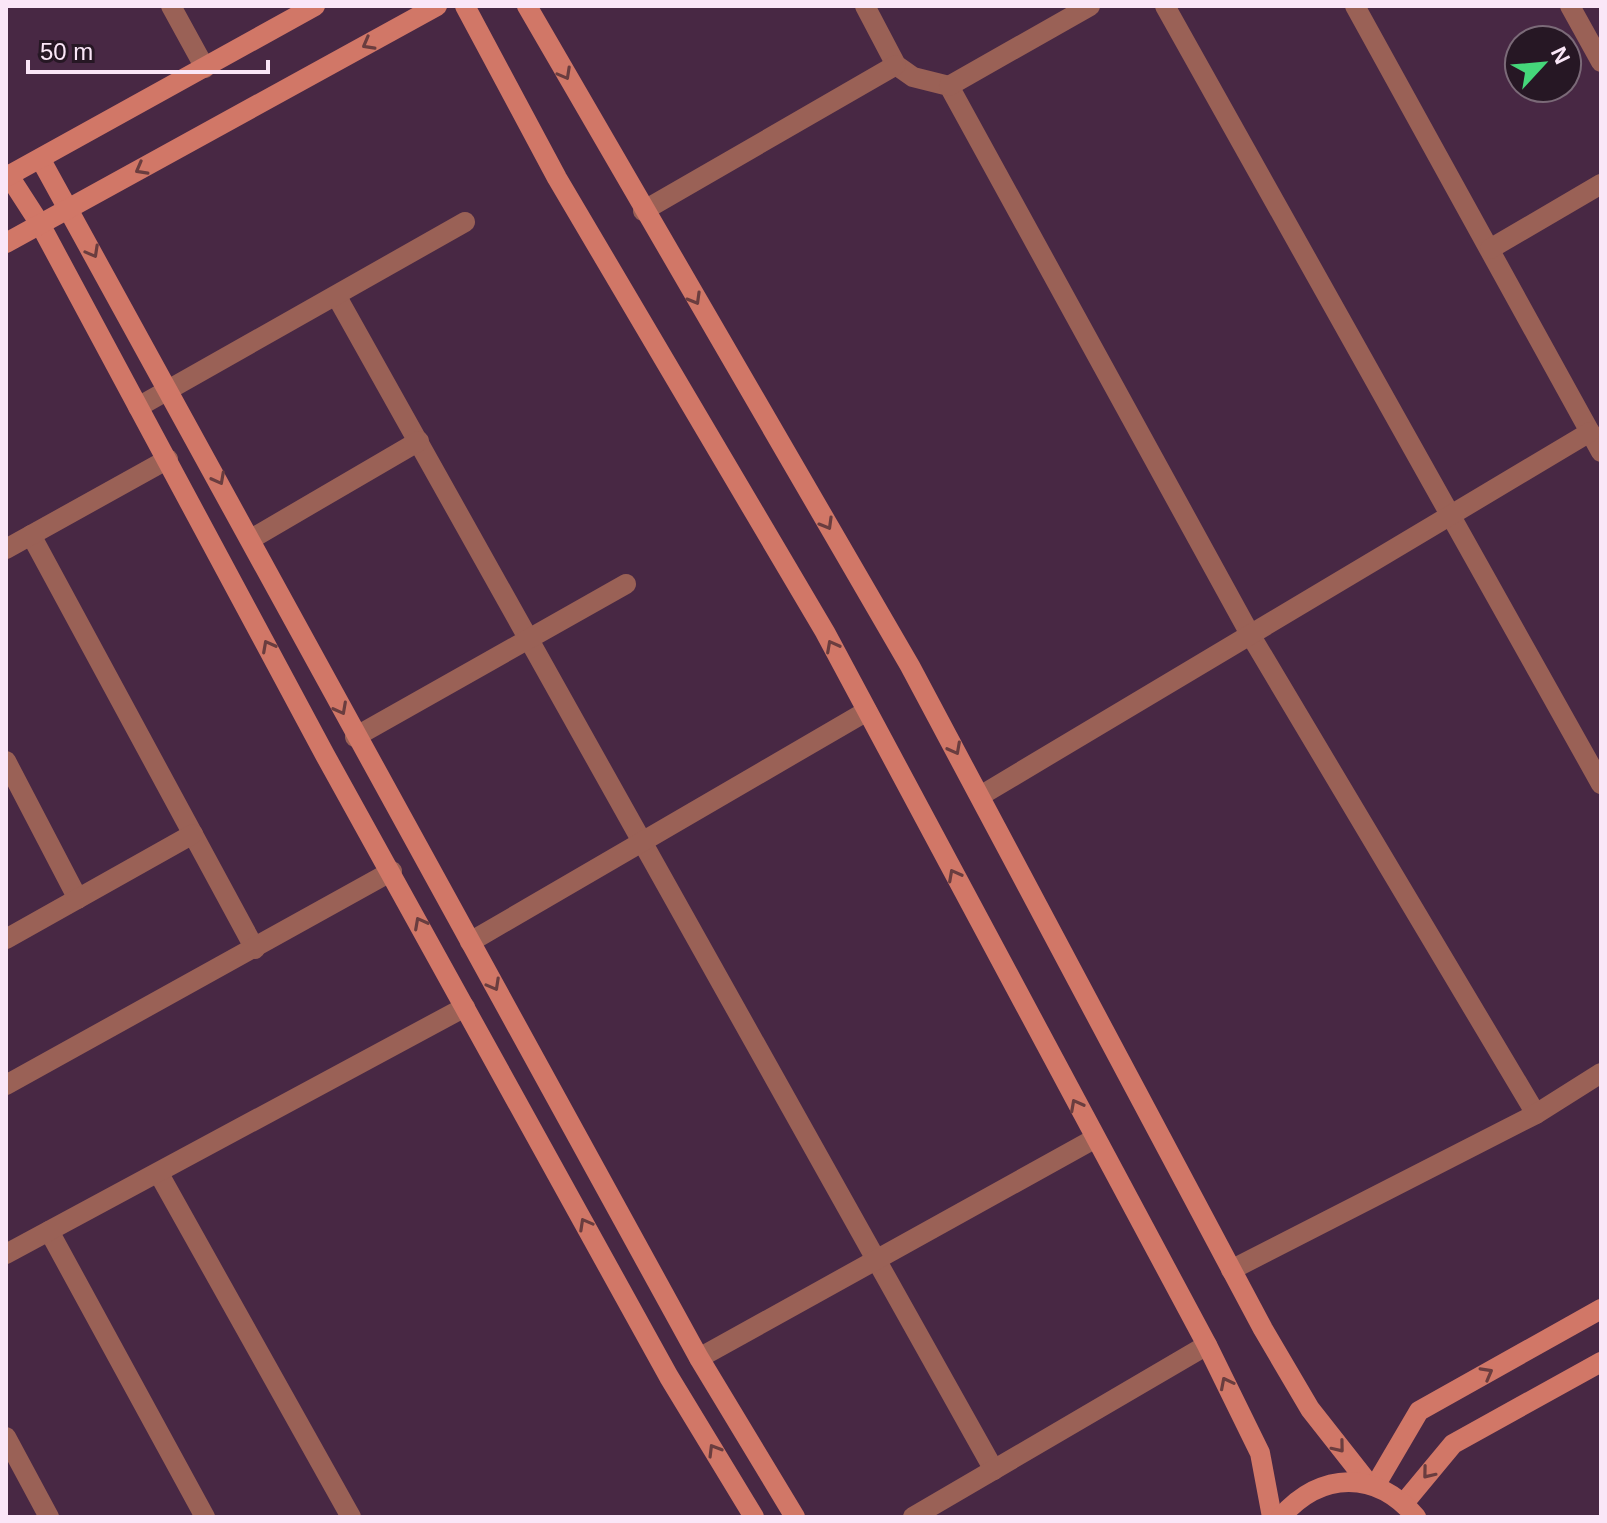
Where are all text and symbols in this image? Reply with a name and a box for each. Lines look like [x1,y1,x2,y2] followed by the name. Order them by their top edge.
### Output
[28,24,268,74] scale bar
[1503,24,1583,104] north arrow
[362,34,377,49] one-way arrow
[40,38,93,65] text: 50 m
[1546,43,1575,68] text: N
[556,66,571,80] one-way arrow
[135,159,149,175] one-way arrow
[84,243,99,258] one-way arrow
[685,290,701,305] one-way arrow
[209,471,225,485] one-way arrow
[817,515,832,529] one-way arrow
[262,639,277,654] one-way arrow
[826,640,842,654] one-way arrow
[331,701,346,715] one-way arrow
[945,741,961,755] one-way arrow
[949,869,964,883] one-way arrow
[414,917,430,931] one-way arrow
[484,977,500,991] one-way arrow
[1071,1098,1086,1113] one-way arrow
[579,1219,595,1233] one-way arrow
[1478,1367,1493,1383] one-way arrow
[1220,1377,1235,1392] one-way arrow
[1329,1438,1344,1452] one-way arrow
[708,1444,723,1459] one-way arrow
[1424,1464,1438,1479] one-way arrow

